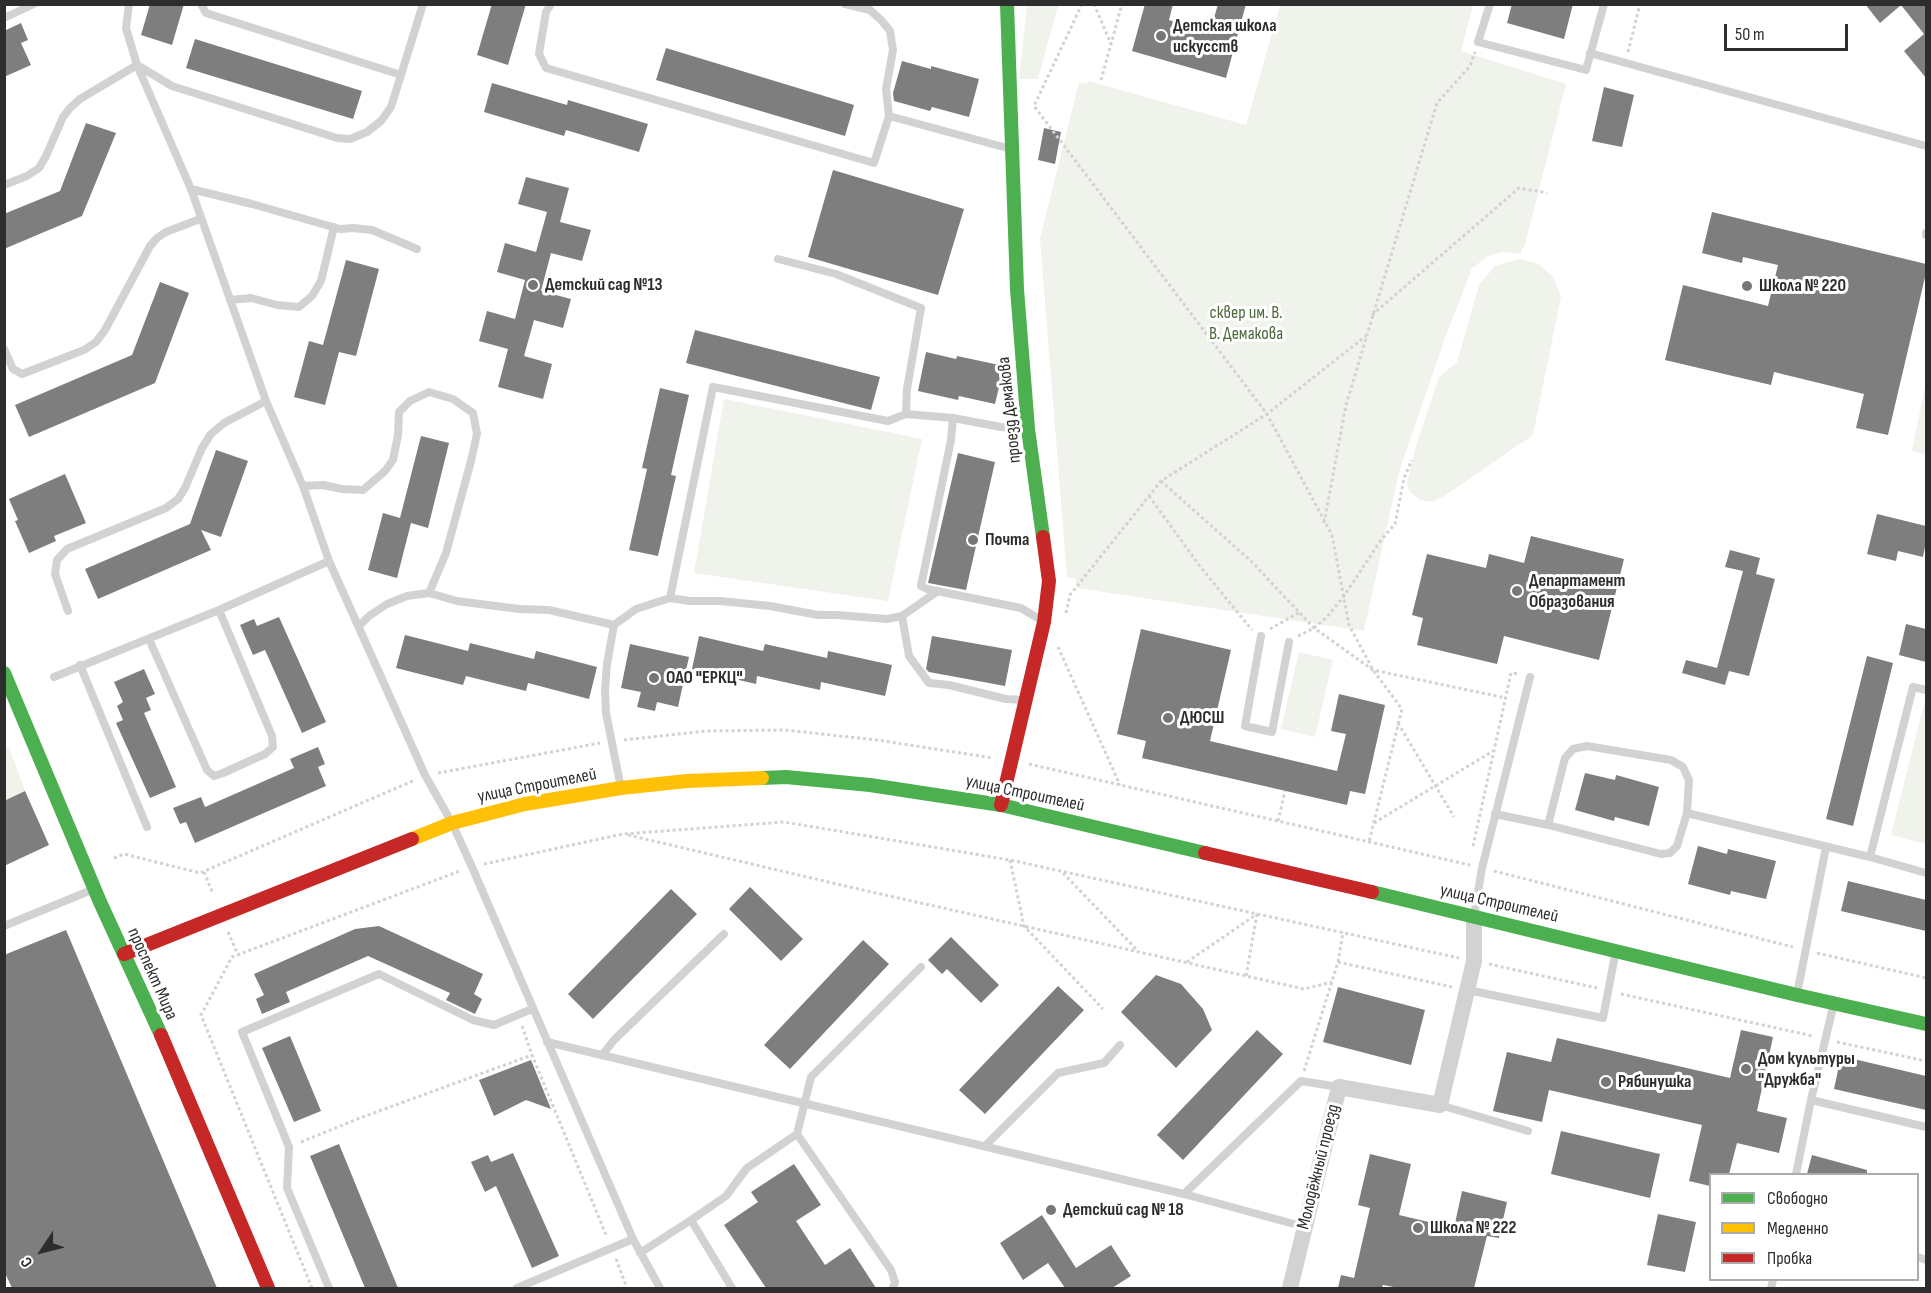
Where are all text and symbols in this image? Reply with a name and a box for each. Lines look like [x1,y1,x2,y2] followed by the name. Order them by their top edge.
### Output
[1727,12,1852,50] scale bar
[1173,15,1277,57] place label: Детская школа искусств
[1735,24,1765,45] text: 50 m
[1154,29,1168,43] marker: Детская школа искусств
[545,274,663,296] place label: Детский сад №13
[1759,275,1846,297] place label: Школа № 220
[526,278,540,292] marker: Детский сад №13
[1740,279,1754,293] marker: Школа № 220
[1209,302,1283,344] park label: сквер им. В. В. Демакова
[994,356,1026,464] street label: проезд Демакова
[985,529,1029,551] place label: Почта
[966,533,980,547] marker: Почта
[1529,570,1625,612] place label: Департамент Образования
[1510,584,1524,598] marker: Департамент Образования
[666,667,743,689] place label: ОАО "ЕРКЦ"
[647,671,661,685] marker: ОАО "ЕРКЦ"
[1180,707,1224,729] place label: ДЮСШ
[1161,711,1175,725] marker: ДЮСШ
[476,764,598,808] street label: улица Строителей
[964,771,1086,817] street label: улица Строителей
[1438,880,1560,928] street label: улица Строителей
[122,925,182,1023] street label: проспект Мира
[1758,1048,1855,1090] place label: Дом культуры "Дружба"
[1739,1062,1753,1076] marker: Дом культуры "Дружба"
[1618,1071,1691,1093] place label: Рябинушка
[1599,1075,1613,1089] marker: Рябинушка
[1293,1102,1345,1232] street label: Молодёжный проезд
[1709,1173,1919,1281] legend
[1767,1188,1828,1209] text: Свободно
[1063,1199,1184,1221] place label: Детский сад № 18
[1044,1203,1058,1217] marker: Детский сад № 18
[1430,1217,1516,1239] place label: Школа № 222
[1767,1218,1829,1239] text: Медленно
[12,1221,72,1281] north arrow
[1411,1221,1425,1235] marker: Школа № 222
[1767,1248,1812,1269] text: Пробка
[17,1253,37,1270] text: С

